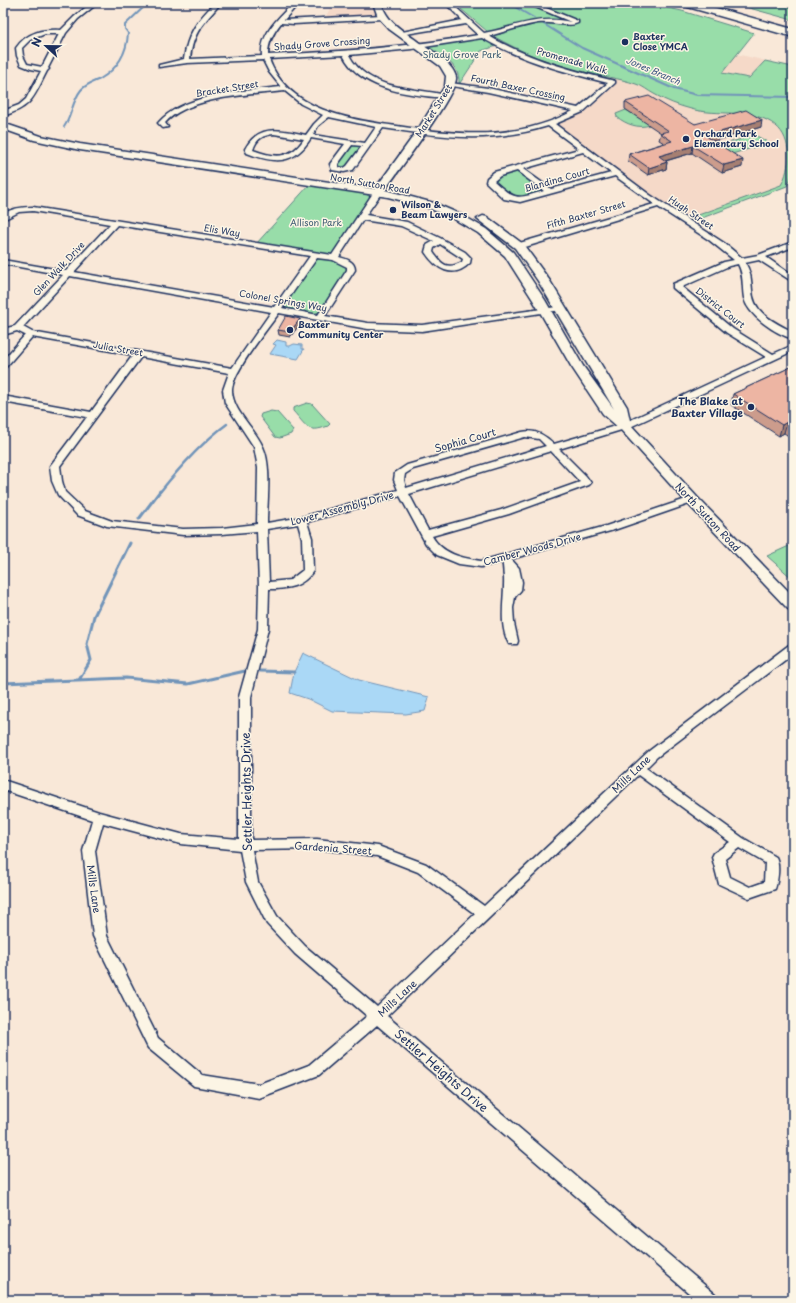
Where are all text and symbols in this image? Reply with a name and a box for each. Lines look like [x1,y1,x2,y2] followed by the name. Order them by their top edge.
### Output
[26,26,66,66] north arrow
[633,29,688,53] place label: Baxter Close YMCA
[273,33,371,53] street label: Shady Grove Crossing
[27,35,46,49] text: N
[620,37,630,47] marker: Baxter Close YMCA
[535,43,610,77] street label: Promenade Walk
[422,47,502,61] park label: Shady Grove Park
[624,52,683,88] water label: Jones Branch
[470,70,567,104] street label: Fourth Baxer Crossing
[195,76,260,100] street label: Bracket Street
[411,81,455,140] street label: Market Street
[694,126,779,150] place label: Orchard Park Elementary School
[681,134,691,144] marker: Orchard Park Elementary School
[523,163,591,195] street label: Blandina Court
[329,169,411,197] street label: North Sutton Road
[666,192,717,233] street label: Hugh Street
[545,196,627,232] street label: Fifth Baxter Street
[401,197,468,221] place label: Wilson & Beam Lawyers
[388,205,398,215] marker: Wilson & Beam Lawyers
[290,215,343,229] park label: Allison Park
[203,220,241,240] street label: Elis Way
[29,238,88,299] street label: Glen Walk Drive
[693,283,749,331] street label: District Court
[238,285,328,315] street label: Colonel Springs Way
[298,317,384,341] place label: Baxter Community Center
[285,325,295,335] marker: Baxter Community Center
[92,337,145,359] street label: Julia Street
[671,393,744,420] place label: The Blake at Baxter Village
[746,402,756,412] marker: The Blake at Baxter Village
[432,424,497,455] street label: Sophia Court
[672,479,744,555] street label: North Sutton Road
[289,487,395,529] street label: Lower Assembly Drive
[481,528,582,569] street label: Camber Woods Drive
[236,732,256,852] street label: Settler Heights Drive
[608,751,654,796] street label: Mills Lane
[294,837,372,858] street label: Gardenia Street
[84,864,105,914] street label: Mills Lane
[374,975,420,1020] street label: Mills Lane
[391,1024,492,1116] street label: Settler Heights Drive

